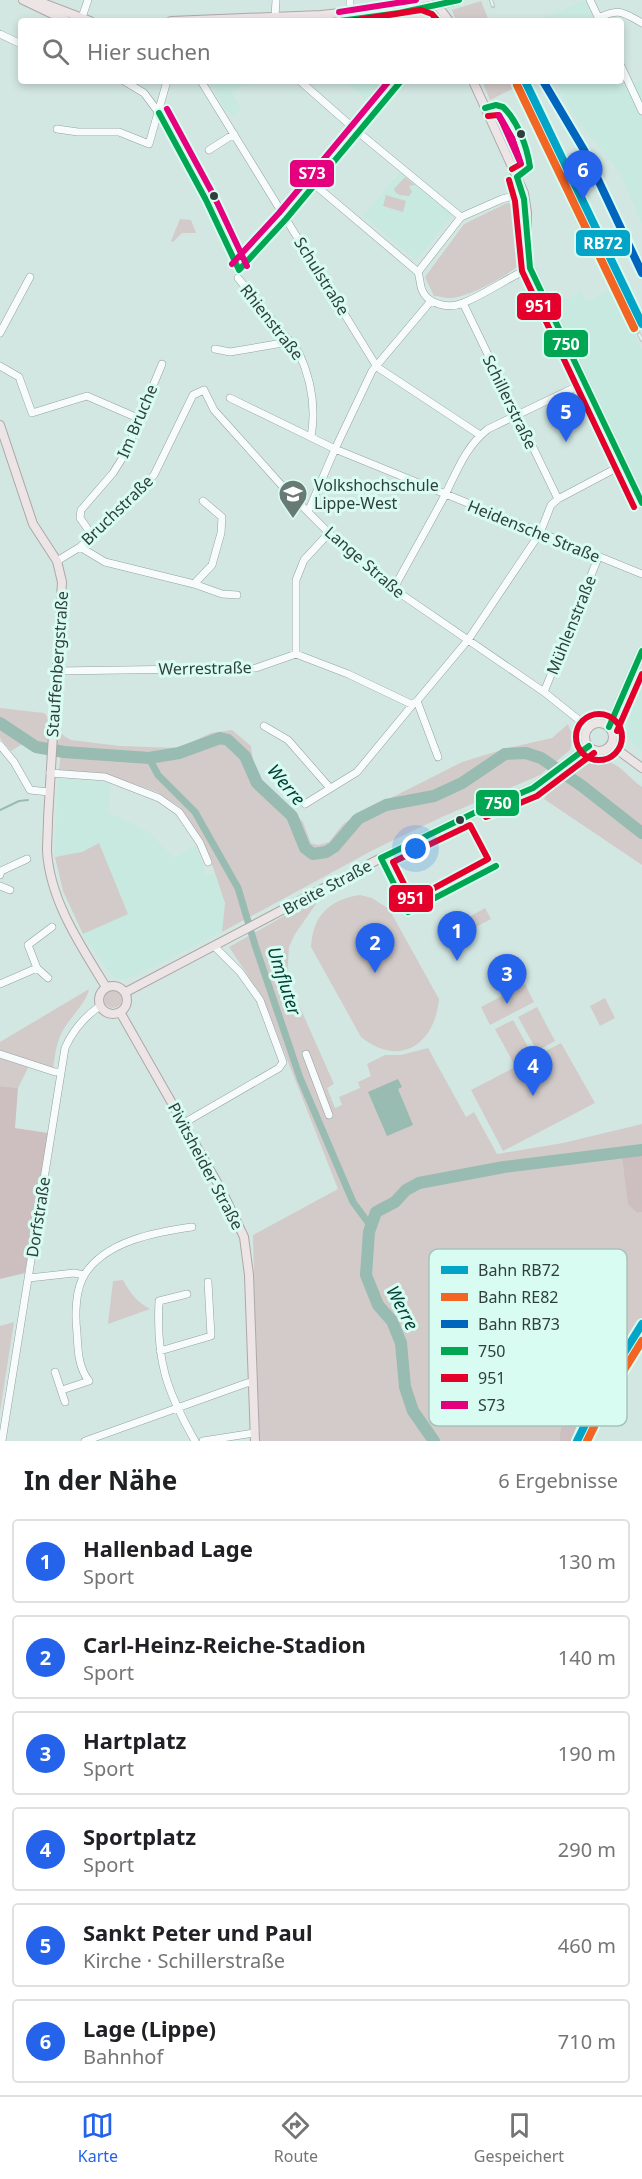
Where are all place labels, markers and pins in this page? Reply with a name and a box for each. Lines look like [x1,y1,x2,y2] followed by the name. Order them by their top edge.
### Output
[515,128,527,140] unlabelled marker
[564,150,602,200] pin: 6
[208,190,220,202] unlabelled marker
[546,392,586,442] pin: 5
[314,474,439,514] place label: Volkshochschule Lippe-West
[277,478,309,520] school or university icon: Volkshochschule Lippe-West
[454,814,466,826] unlabelled marker
[438,912,476,961] pin: 1
[356,924,394,973] pin: 2
[488,954,526,1004] pin: 3
[514,1046,552,1096] pin: 4

